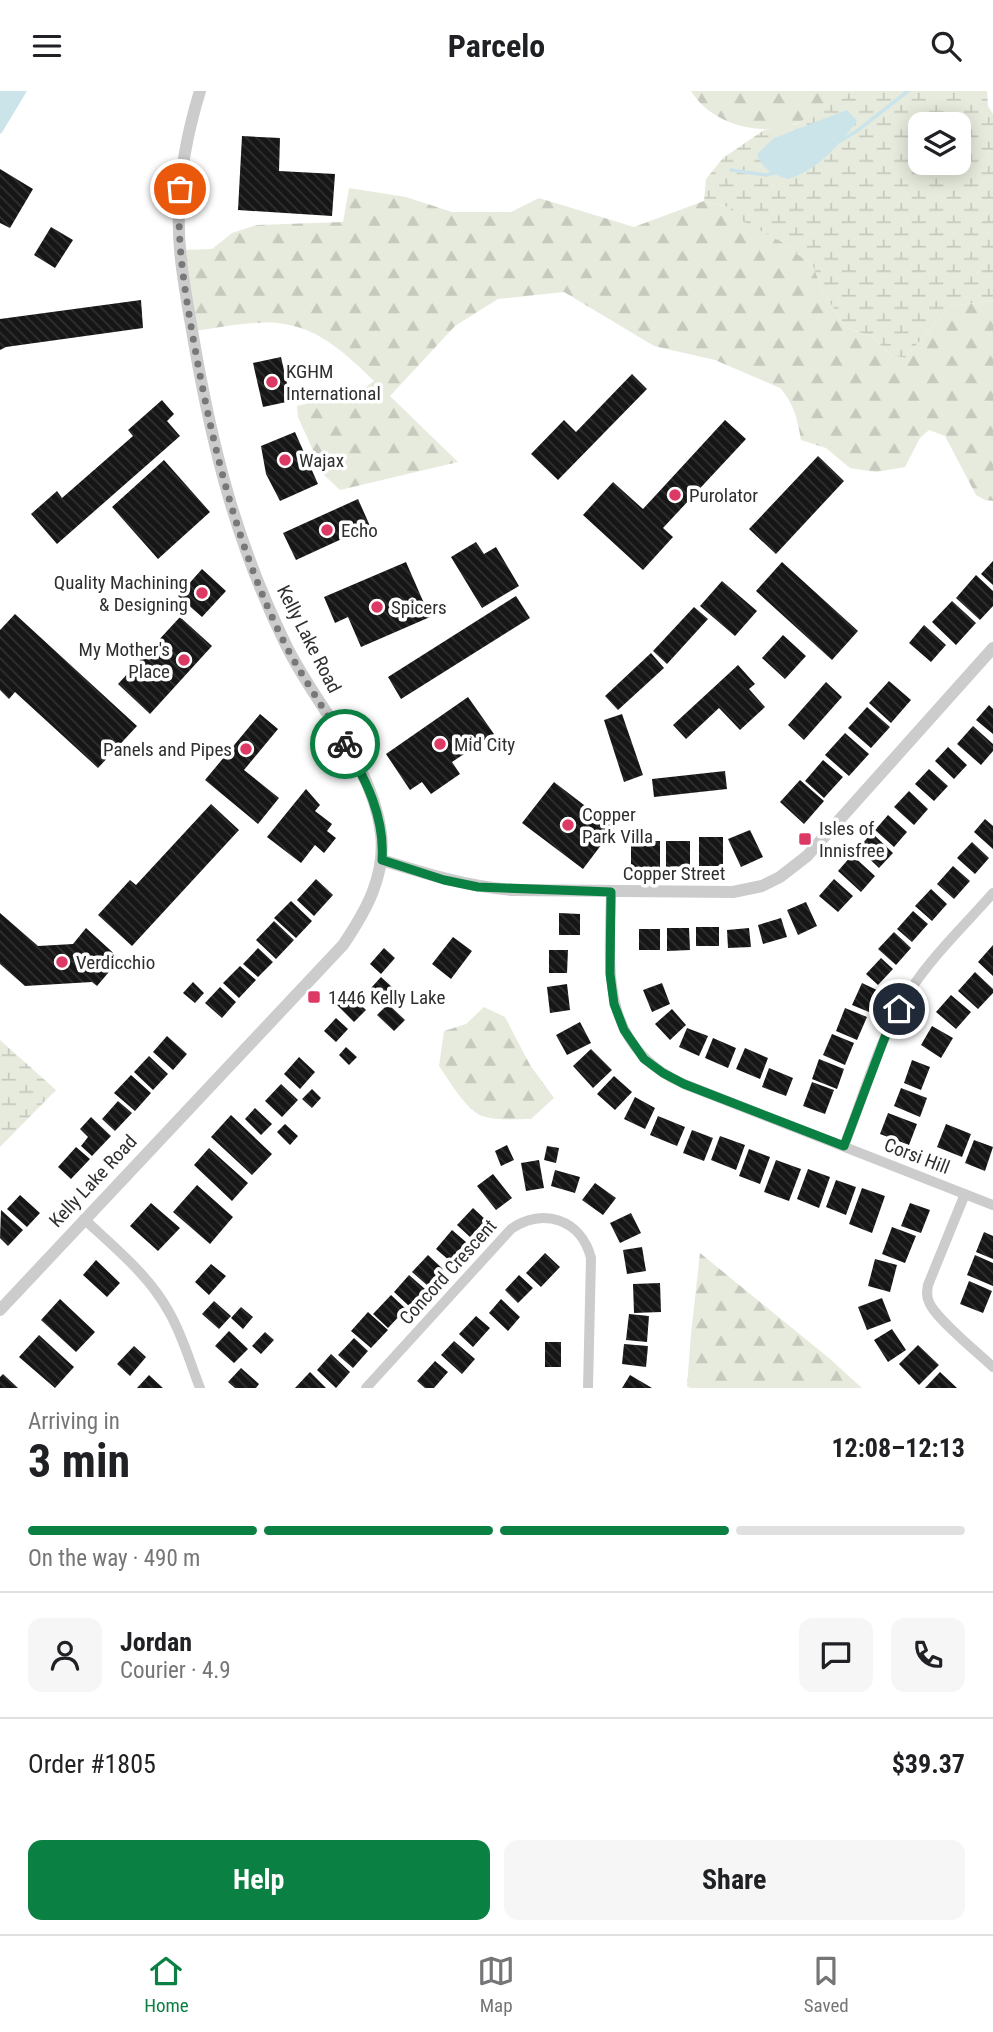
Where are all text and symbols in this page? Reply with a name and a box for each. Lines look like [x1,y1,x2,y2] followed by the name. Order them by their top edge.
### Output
[28,27,66,65] icon: menu
[448,27,545,65] text: Parcelo
[927,27,965,65] icon: search
[908,112,971,175] map controls
[908,112,971,175] button: layers
[150,159,210,219] pin
[161,170,199,208] icon: bag
[286,360,381,405] place label: KGHM International
[264,374,280,390] marker: KGHM International
[299,449,344,472] place label: Wajax
[277,452,293,468] marker: Wajax
[689,484,758,507] place label: Purolator
[667,487,683,503] marker: Purolator
[341,519,378,542] place label: Echo
[319,522,335,538] marker: Echo
[54,571,188,616] place label: Quality Machining & Designing
[272,581,346,697] street label: Kelly Lake Road
[194,585,210,601] marker: Quality Machining & Designing
[391,596,447,619] place label: Spicers
[369,599,385,615] marker: Spicers
[79,638,170,683] place label: My Mother's Place
[176,652,192,668] marker: My Mother's Place
[310,709,380,779] courier
[326,725,364,763] icon: bike
[454,733,515,756] place label: Mid City
[432,736,448,752] marker: Mid City
[103,738,232,761] place label: Panels and Pipes
[238,741,254,757] marker: Panels and Pipes
[582,803,653,848] place label: Copper Park Villa
[560,817,576,833] marker: Copper Park Villa
[819,817,885,862] place label: Isles of Innisfree
[797,831,813,847] marker: Isles of Innisfree
[623,862,725,885] street label: Copper Street
[76,951,155,974] place label: Verdicchio
[54,954,70,970] marker: Verdicchio
[869,979,929,1039] pin
[328,986,445,1009] place label: 1446 Kelly Lake
[306,989,322,1005] marker: 1446 Kelly Lake
[880,990,918,1028] icon: home
[44,1130,142,1232] street label: Kelly Lake Road
[881,1133,953,1179] street label: Corsi Hill
[395,1215,501,1329] street label: Concord Crescent
[28,1408,120,1435] text: Arriving in
[831,1433,965,1463] text: 12:08–12:13
[28,1434,130,1488] text: 3 min
[28,1545,200,1572] text: On the way · 490 m
[28,1618,102,1692] button: person
[799,1618,873,1692] button: chat
[891,1618,965,1692] button: phone
[120,1627,192,1657] text: Jordan
[120,1657,231,1684] text: Courier · 4.9
[28,1749,156,1779] text: Order #1805
[892,1749,965,1779] text: $39.37
[28,1840,490,1920] button: Help
[504,1840,965,1920] button: Share
[144,1952,189,2017] tab: Home
[477,1952,515,2017] tab: Map
[804,1952,849,2017] tab: Saved

